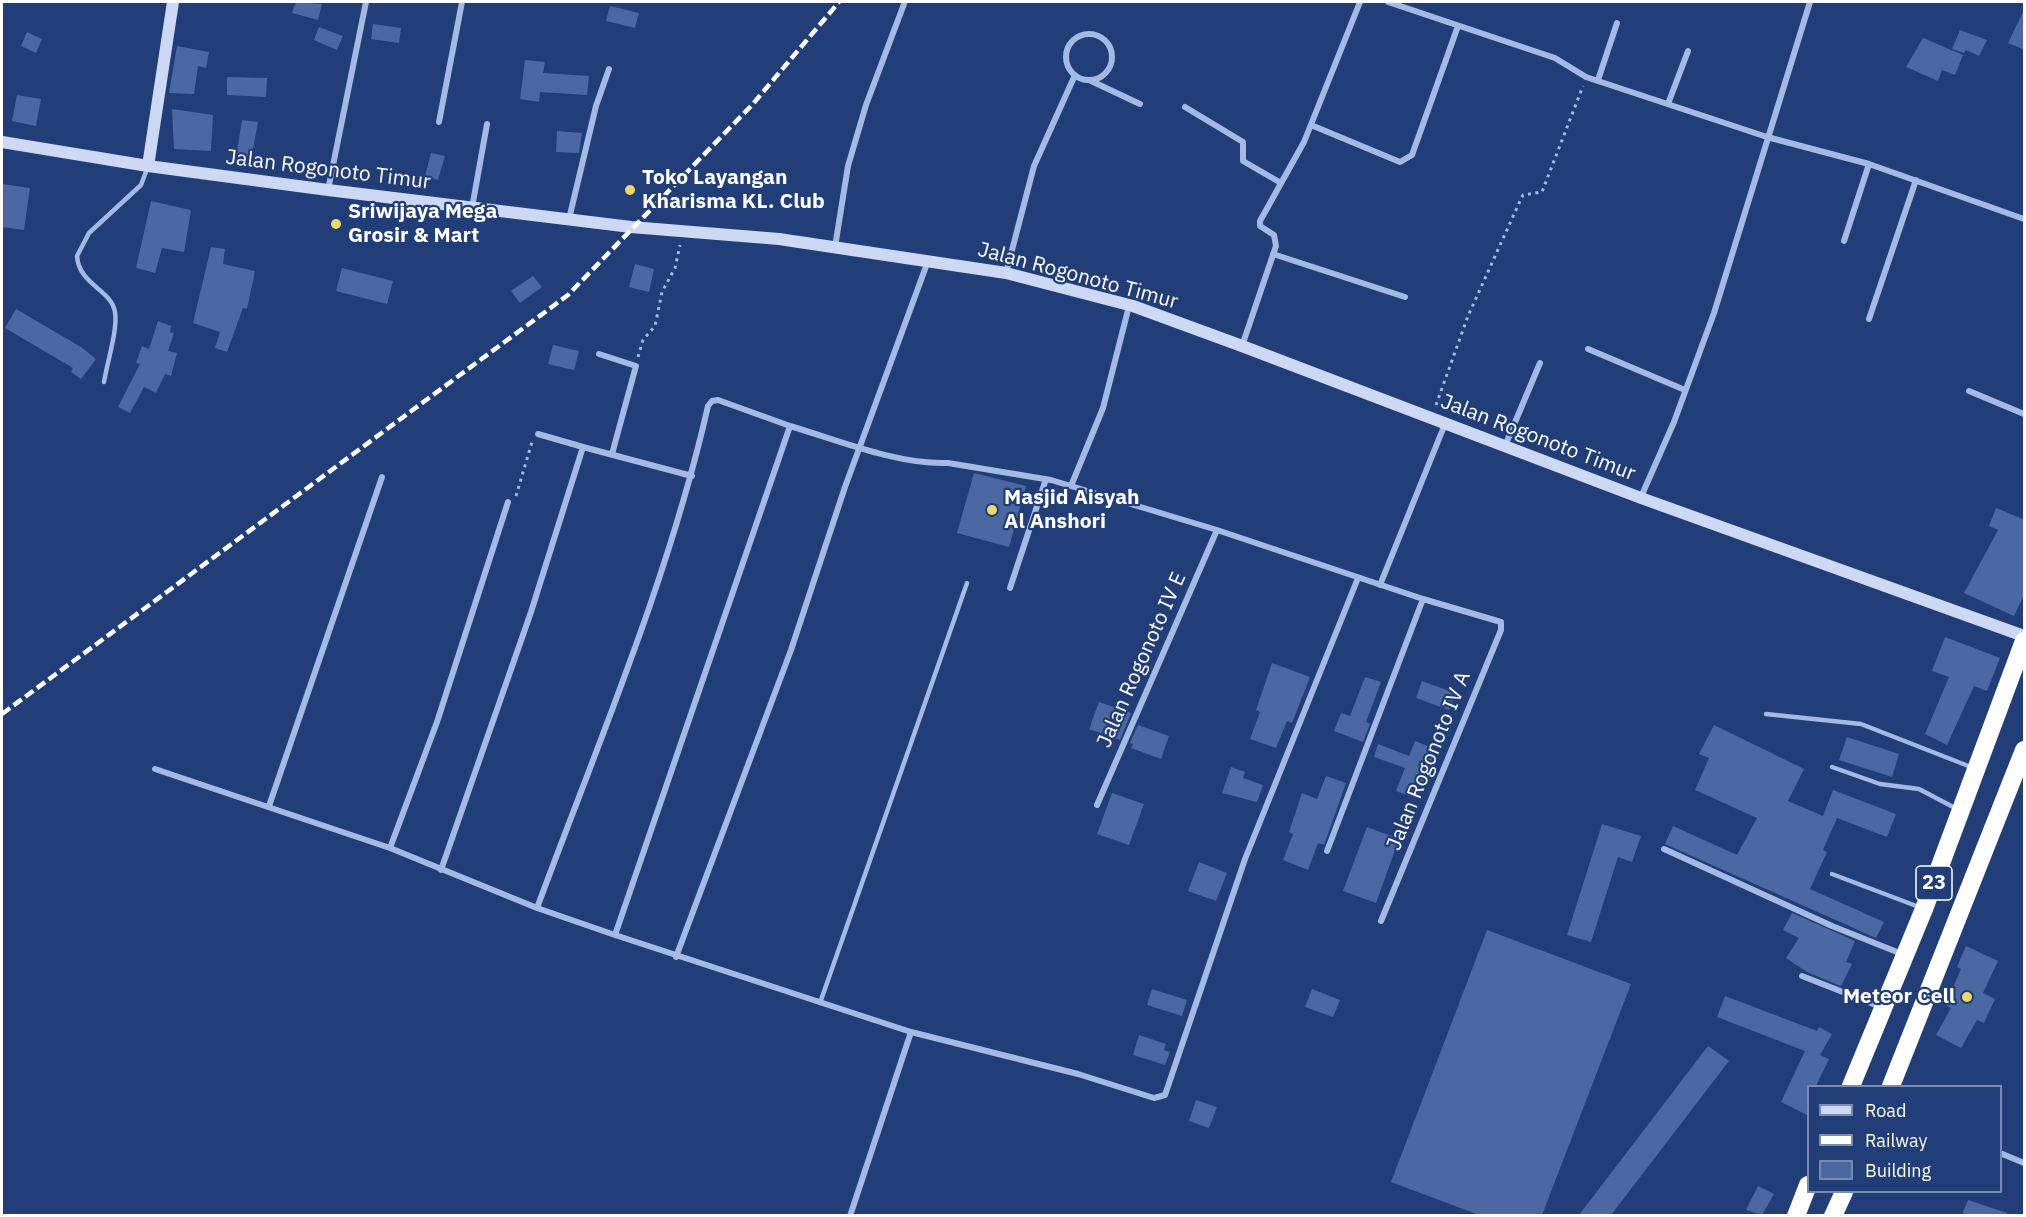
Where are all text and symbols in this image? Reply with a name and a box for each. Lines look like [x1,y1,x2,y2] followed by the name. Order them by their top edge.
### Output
[224,145,432,195] street label: Jalan Rogonoto Timur
[642,165,825,215] place label: Toko Layangan Kharisma KL. Club
[623,183,637,197] marker: Toko Layangan Kharisma KL. Club
[348,199,497,249] place label: Sriwijaya Mega Grosir & Mart
[329,217,343,231] marker: Sriwijaya Mega Grosir & Mart
[975,237,1181,315] street label: Jalan Rogonoto Timur
[1437,389,1639,487] street label: Jalan Rogonoto Timur
[1004,485,1140,535] place label: Masjid Aisyah Al Anshori
[985,503,999,517] marker: Masjid Aisyah Al Anshori
[1092,568,1192,752] street label: Jalan Rogonoto IV E
[1382,668,1476,854] street label: Jalan Rogonoto IV A
[1916,866,1952,900] road number: 23
[1843,984,1955,1010] place label: Meteor Cell
[1960,990,1974,1004] marker: Meteor Cell
[1807,1085,2002,1193] legend
[1865,1099,1906,1122] text: Road
[1865,1129,1927,1152] text: Railway
[1865,1159,1931,1182] text: Building

